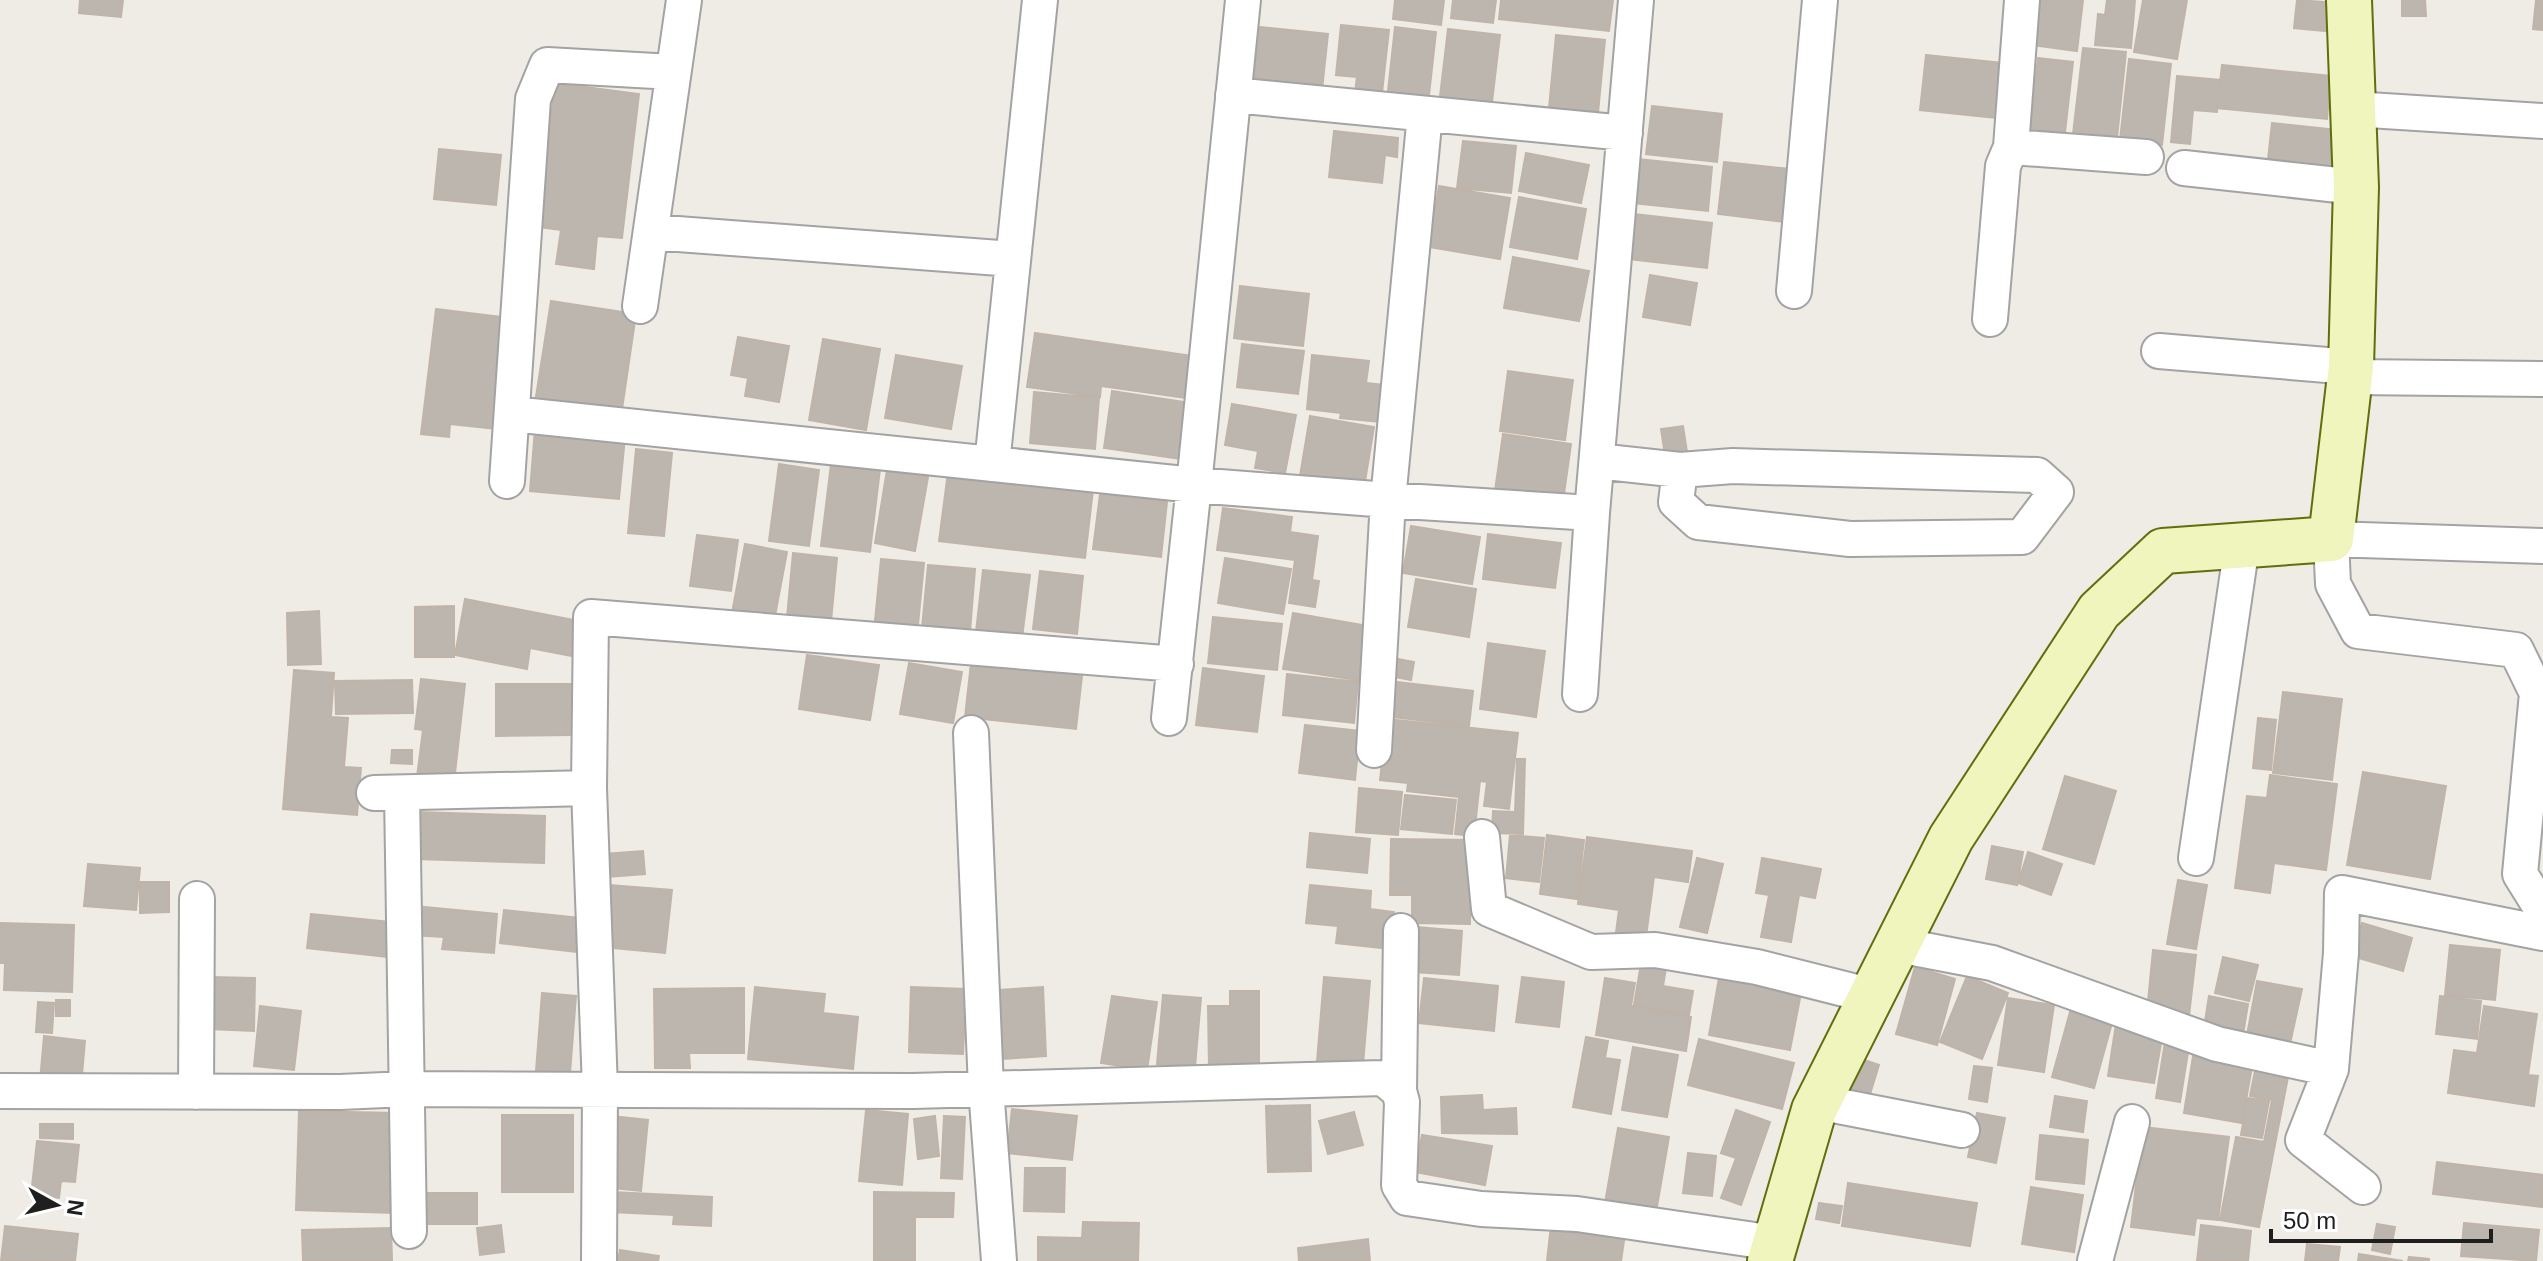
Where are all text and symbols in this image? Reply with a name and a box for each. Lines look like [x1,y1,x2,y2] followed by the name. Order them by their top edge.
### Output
[16,1165,96,1245] north arrow
[2271,1193,2491,1243] scale bar
[62,1198,89,1217] text: N
[2283,1207,2336,1234] text: 50 m

